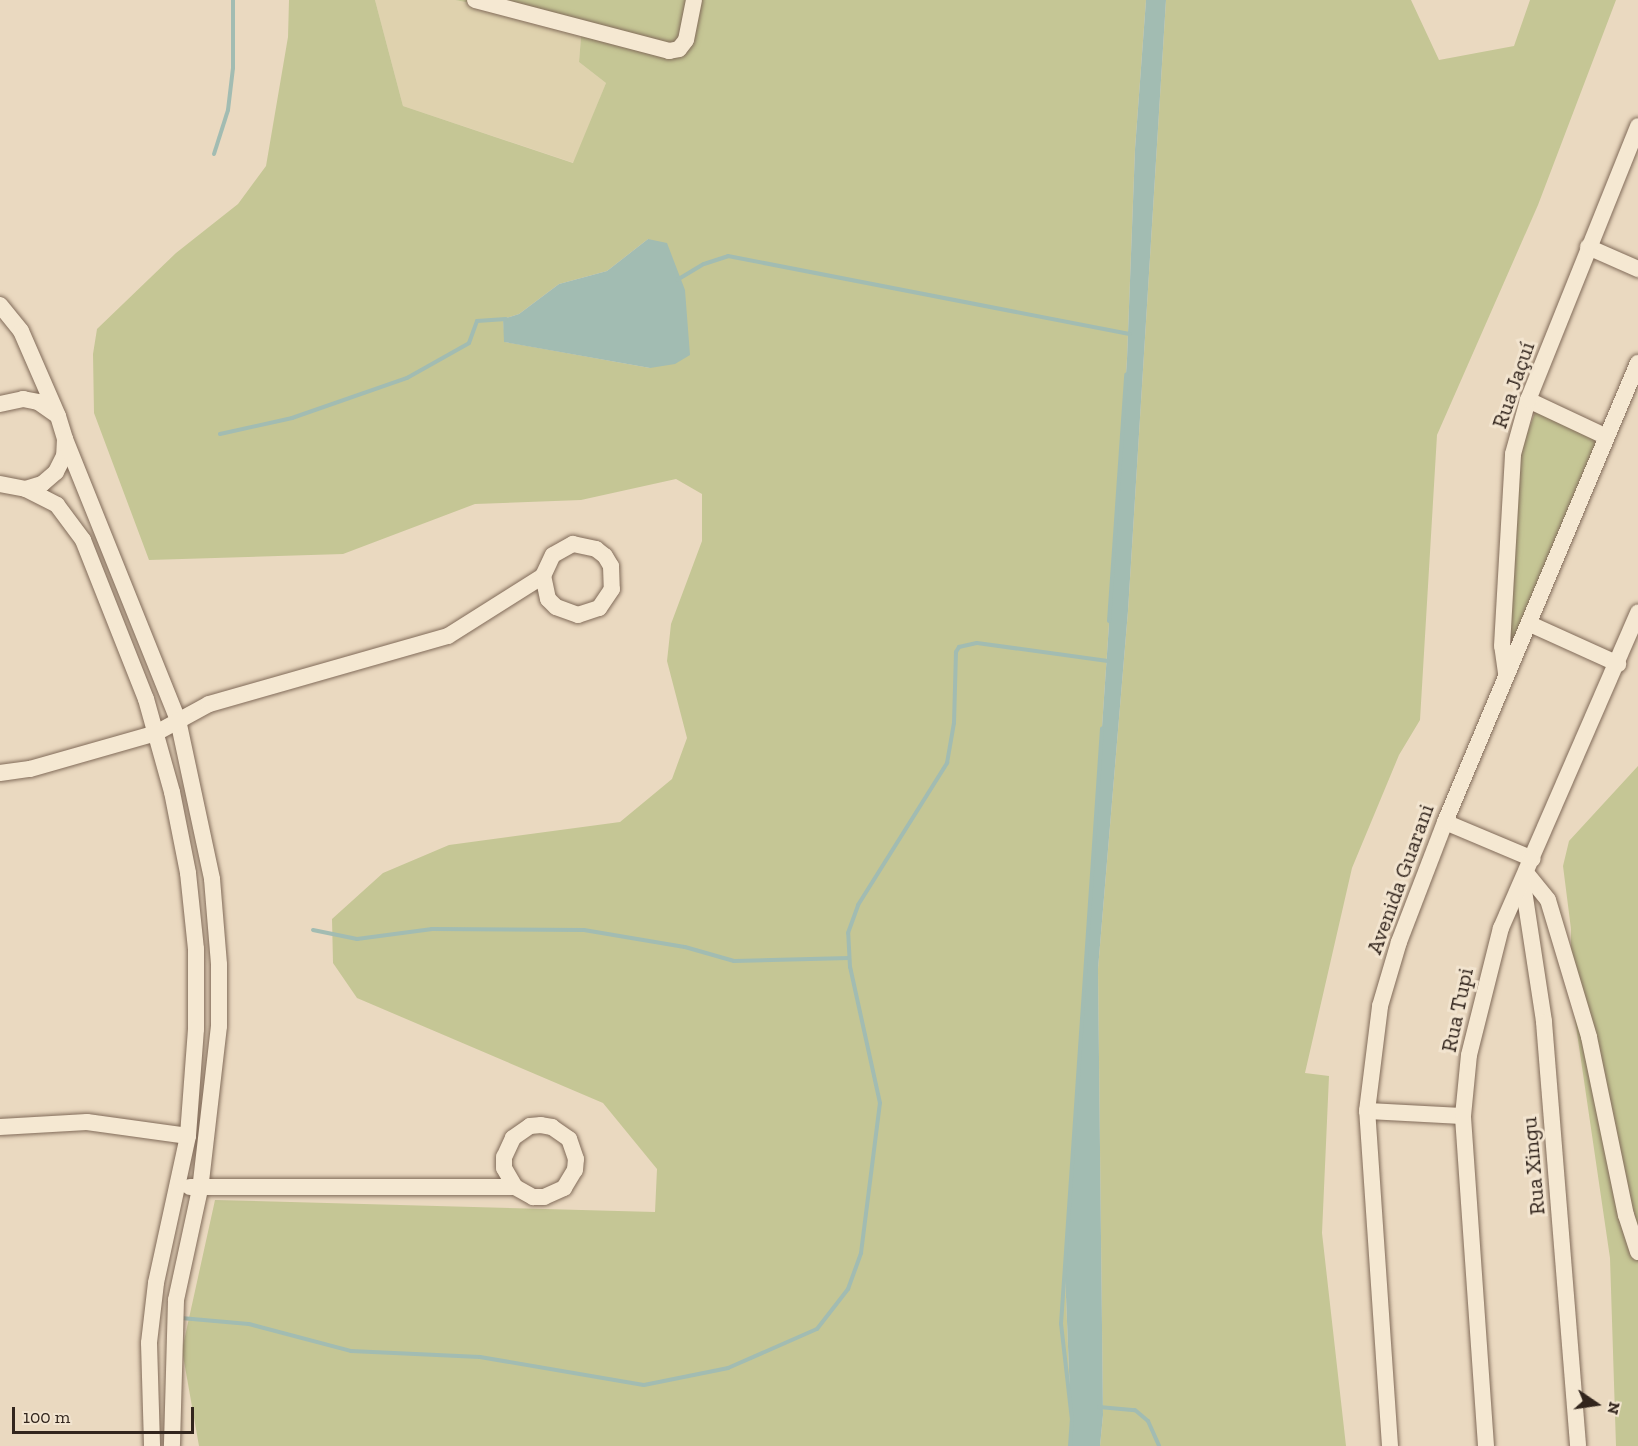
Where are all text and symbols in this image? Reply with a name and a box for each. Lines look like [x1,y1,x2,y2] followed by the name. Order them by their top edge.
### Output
[1486,338,1540,432] street label: Rua Jaçuí
[1361,800,1439,958] street label: Avenida Guarani
[1435,965,1479,1055] street label: Rua Tupi
[1516,1116,1550,1216] street label: Rua Xingu
[1566,1374,1626,1434] north arrow
[15,1395,196,1433] scale bar
[1603,1400,1625,1416] text: N
[23,1406,70,1428] text: 100 m

